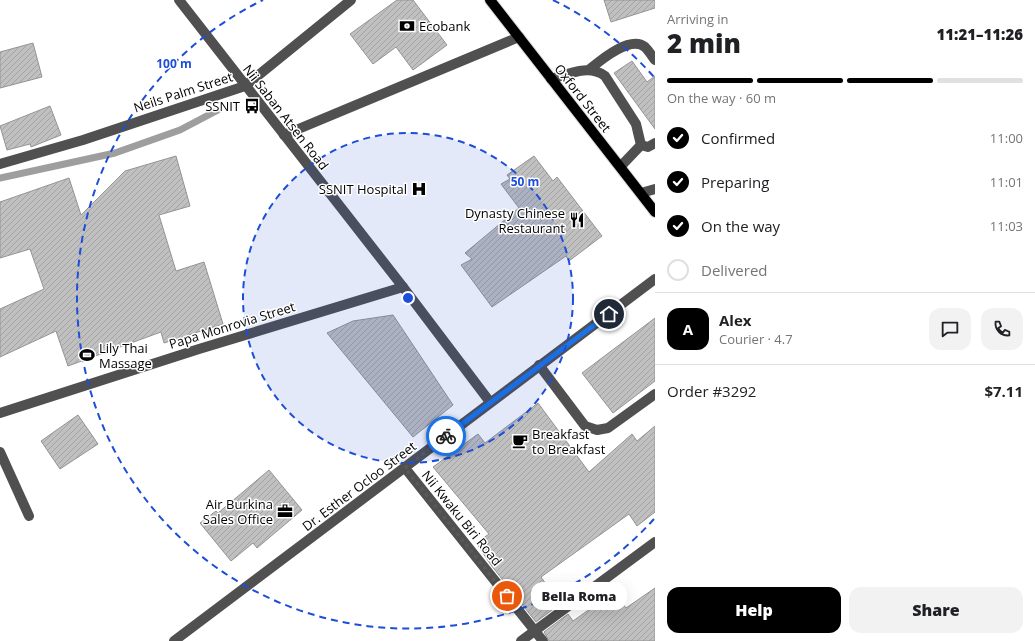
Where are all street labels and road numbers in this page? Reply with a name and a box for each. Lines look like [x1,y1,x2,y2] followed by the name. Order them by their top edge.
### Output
[551,60,616,136] street label: Oxford Street
[239,61,333,173] street label: Nii Saban Atsen Road
[131,67,235,117] street label: Neils Palm Street
[167,297,298,353] street label: Papa Monrovia Street
[298,437,420,535] street label: Dr. Esther Ocloo Street
[418,467,506,569] street label: Nii Kwaku Biri Road

